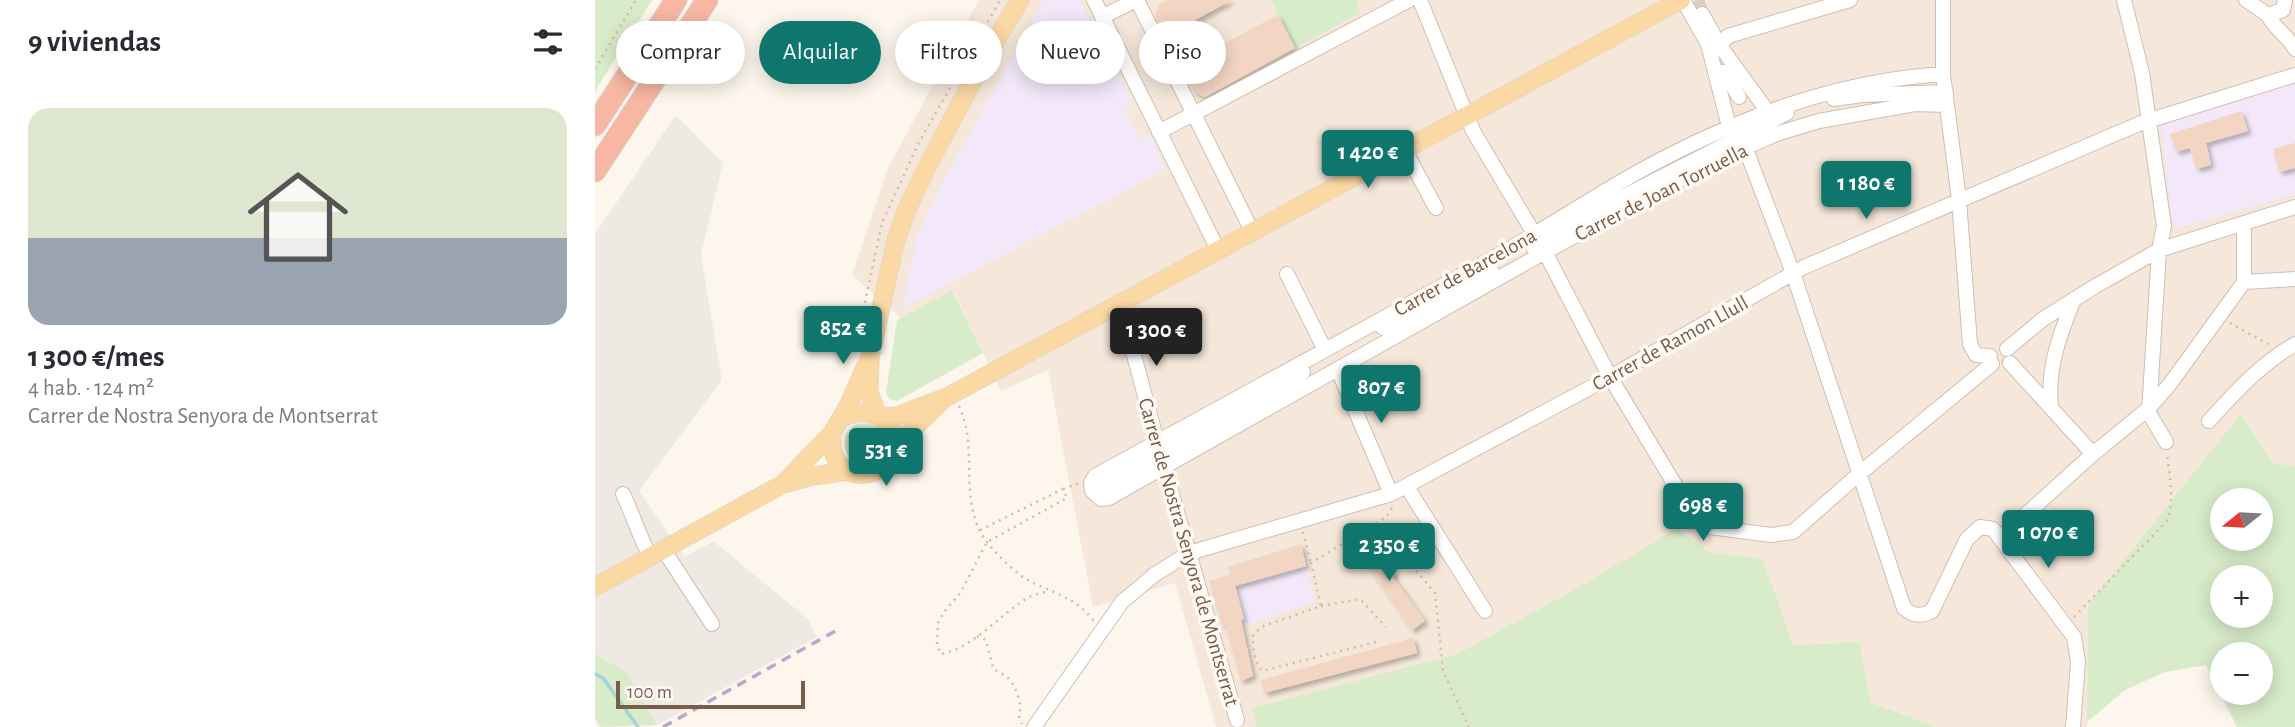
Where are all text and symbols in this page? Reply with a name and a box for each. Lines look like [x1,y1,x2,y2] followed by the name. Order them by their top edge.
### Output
[616,21,745,84] chip: Comprar
[759,21,881,84] chip: Alquilar
[895,21,1002,84] chip: Filtros
[1016,21,1125,84] chip: Nuevo
[1139,21,1226,84] chip: Piso
[529,23,567,61] icon: filters
[28,27,161,57] text: 9 viviendas
[1303,130,1433,190] pin: 1 420 €
[1571,140,1751,245] street label: Carrer de Joan Torruella
[1338,141,1398,164] text: 1 420 €
[235,154,361,280] icon: home
[1801,162,1931,221] pin: 1 180 €
[1837,172,1895,195] text: 1 180 €
[1391,225,1540,320] street label: Carrer de Barcelona
[1589,292,1752,395] street label: Carrer de Ramon Llull
[794,306,892,366] pin: 852 €
[1091,308,1221,368] pin: 1 300 €
[820,317,866,340] text: 852 €
[1126,319,1186,342] text: 1 300 €
[28,342,164,372] text: 1 300 €/mes
[1332,366,1430,425] pin: 807 €
[1357,376,1405,399] text: 807 €
[28,377,154,400] text: 4 hab. · 124 m²
[1134,396,1243,709] street label: Carrer de Nostra Senyora de Montserrat
[28,405,378,428] text: Carrer de Nostra Senyora de Montserrat
[837,428,935,488] pin: 531 €
[865,439,907,462] text: 531 €
[1654,484,1752,543] pin: 698 €
[2210,488,2273,551] north arrow
[2210,488,2273,705] map controls
[1679,494,1727,517] text: 698 €
[1983,510,2113,570] pin: 1 070 €
[2018,521,2078,544] text: 1 070 €
[1324,524,1454,583] pin: 2 350 €
[1359,534,1419,557] text: 2 350 €
[2210,565,2273,628] button: +
[2210,642,2273,705] button: −
[616,678,805,710] scale bar
[627,683,672,702] text: 100 m

